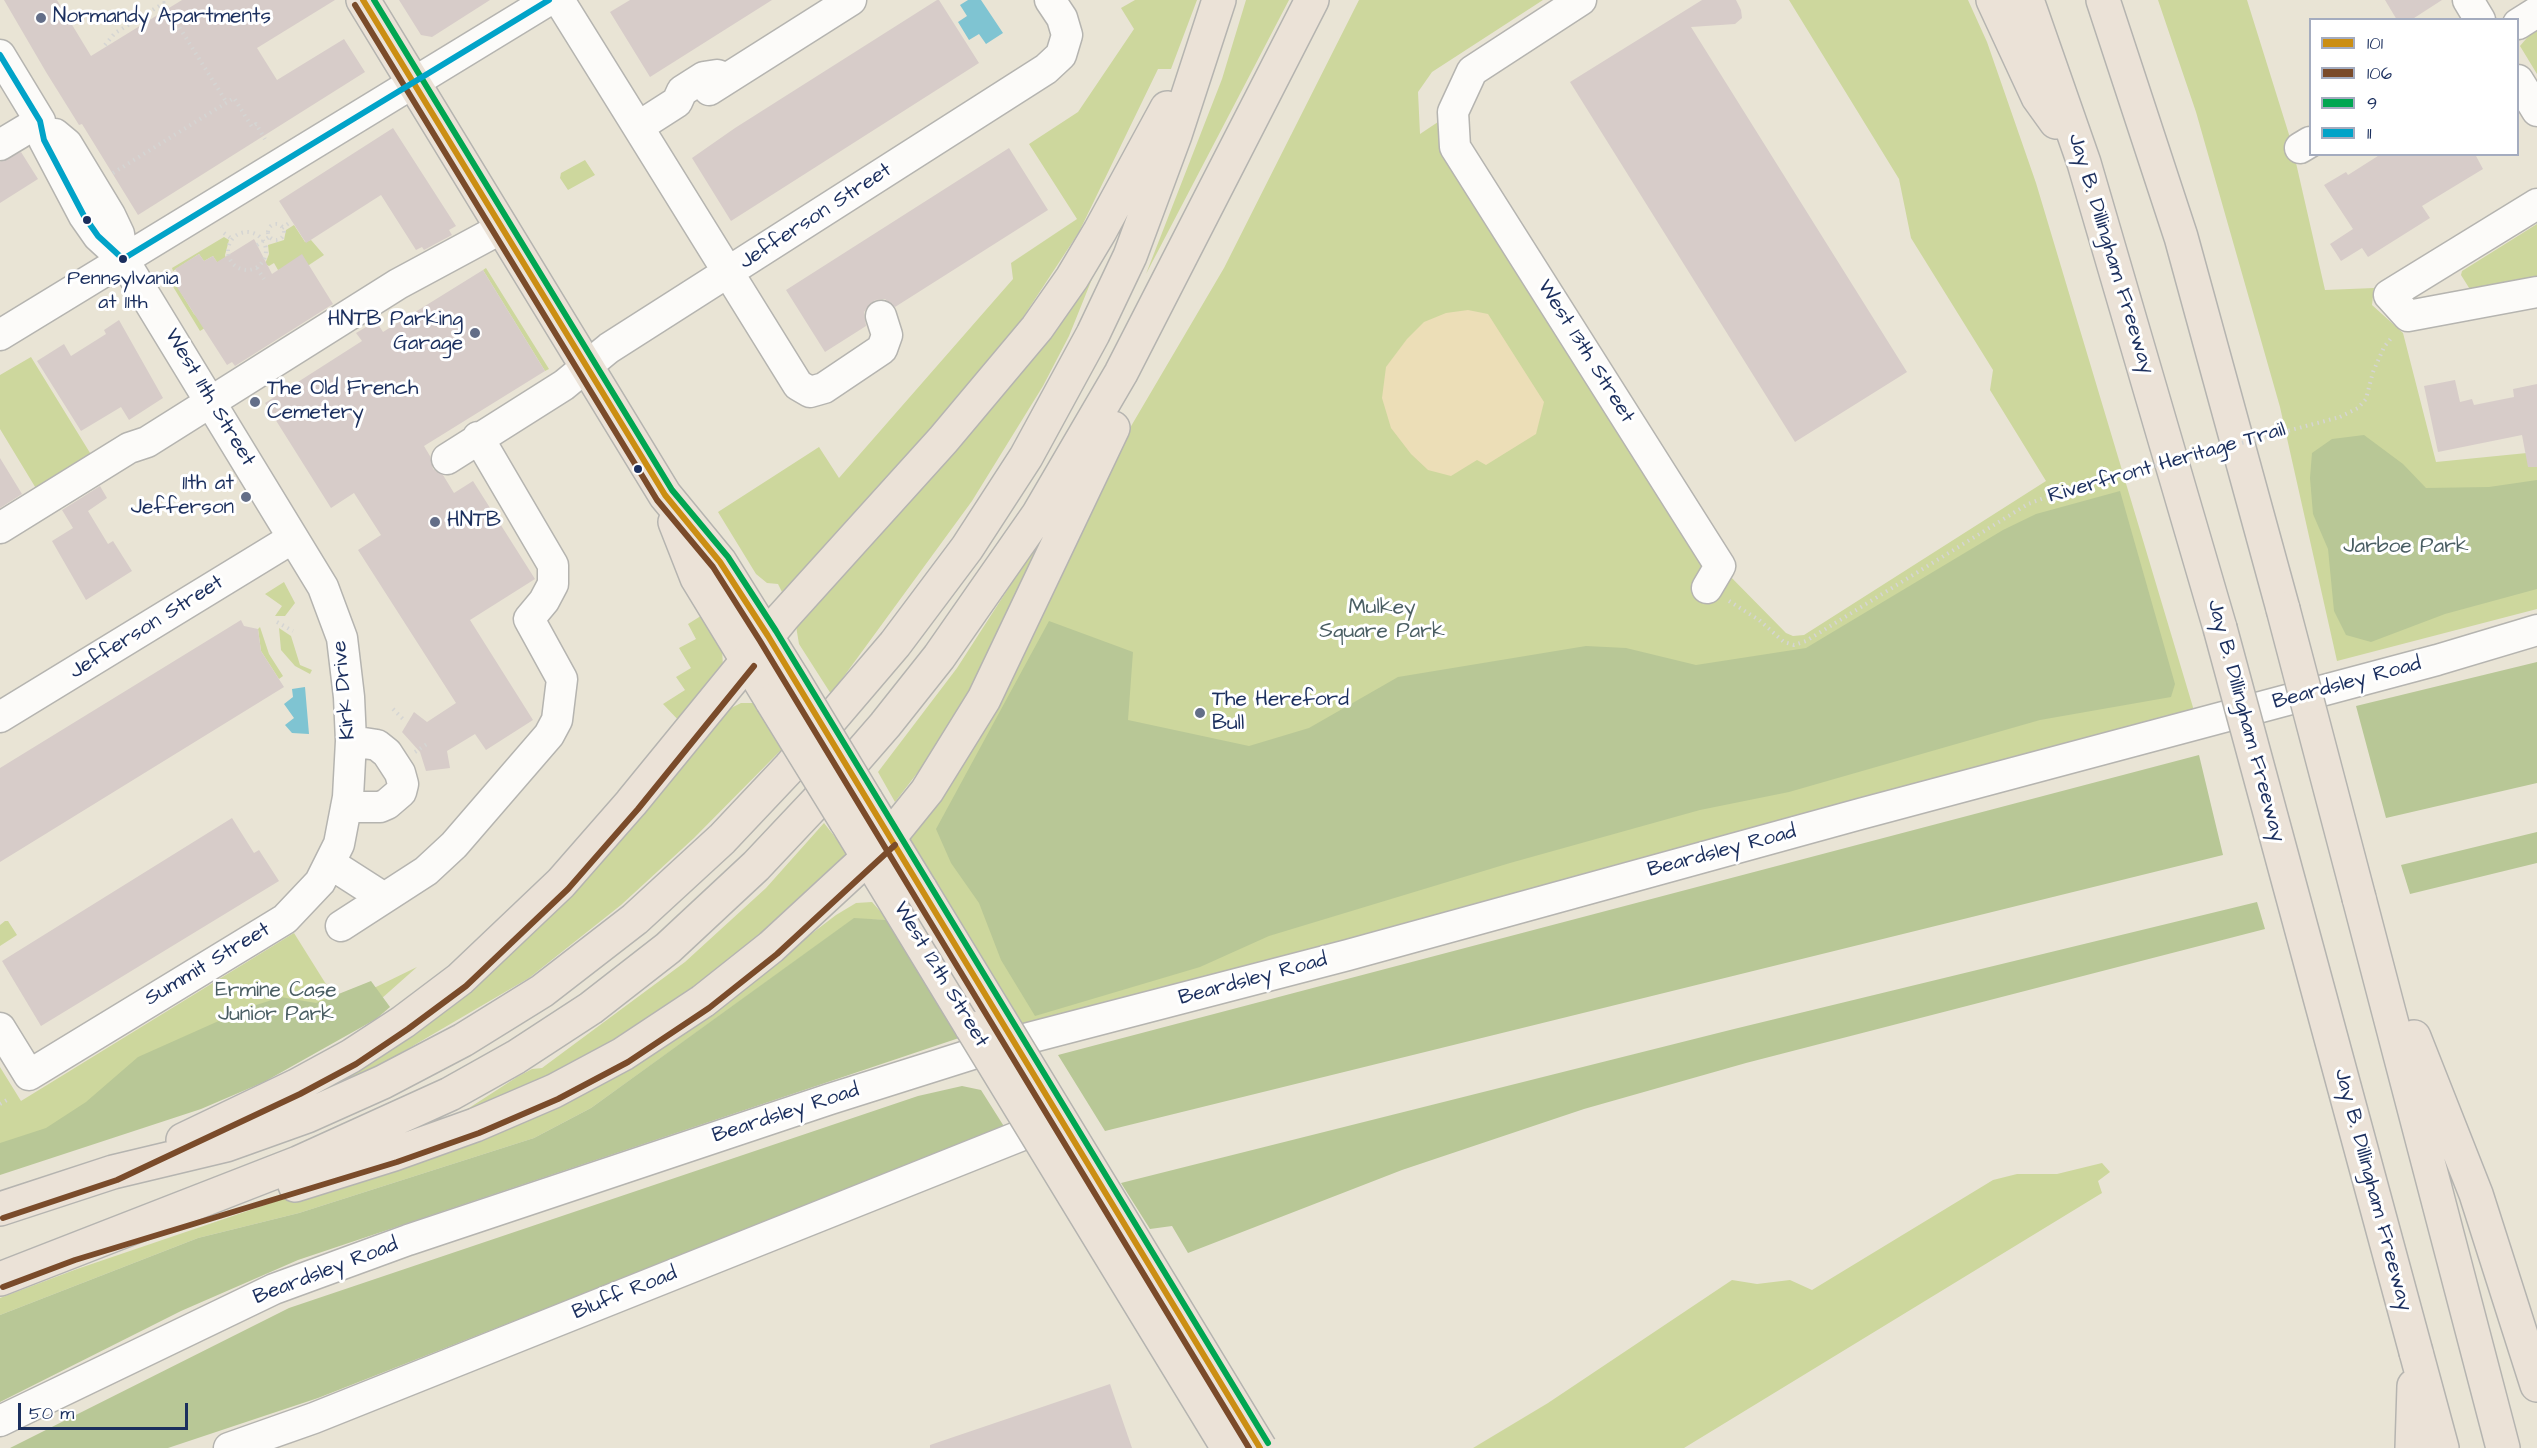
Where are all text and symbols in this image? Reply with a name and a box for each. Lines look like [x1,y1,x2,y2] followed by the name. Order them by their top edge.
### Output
[53,5,271,31] place label: Normandy Apartments
[34,11,48,25] marker: Normandy Apartments
[2309,18,2519,156] legend
[2367,31,2383,56] text: 101
[2367,61,2392,86] text: 106
[2367,91,2377,116] text: 9
[2367,121,2372,146] text: 11
[2061,131,2159,377] street label: Jay B. Dillingham Freeway
[735,158,897,276] street label: Jefferson Street
[81,214,93,226] unlabelled marker
[117,253,129,265] marker: Pennsylvania at 11th
[67,268,179,315] place label: Pennsylvania at 11th
[1531,276,1639,428] street label: West 13th Street
[328,308,463,358] place label: HNTB Parking Garage
[158,325,260,471] street label: West 11th Street
[468,326,482,340] marker: HNTB Parking Garage
[267,377,418,427] place label: The Old French Cemetery
[248,395,262,409] marker: The Old French Cemetery
[2045,418,2289,510] street label: Riverfront Heritage Trail
[632,463,644,475] unlabelled marker
[131,472,234,522] place label: 11th at Jefferson
[239,490,253,504] marker: 11th at Jefferson
[447,509,501,535] place label: HNTB
[428,515,442,529] marker: HNTB
[2343,535,2469,561] park label: Jarboe Park
[66,571,228,685] street label: Jefferson Street
[1319,596,1445,646] park label: Mulkey Square Park
[2201,597,2289,845] street label: Jay B. Dillingham Freeway
[328,639,362,741] street label: Kirk Drive
[2270,652,2424,716] street label: Beardsley Road
[1212,688,1349,738] place label: The Hereford Bull
[1193,706,1207,720] marker: The Hereford Bull
[1645,820,1799,884] street label: Beardsley Road
[887,898,993,1052] street label: West 12th Street
[141,918,275,1012] street label: Summit Street
[1176,948,1330,1012] street label: Beardsley Road
[215,979,337,1029] park label: Ermine Case Junior Park
[2328,1066,2416,1314] street label: Jay B. Dillingham Freeway
[709,1078,863,1150] street label: Beardsley Road
[250,1233,402,1311] street label: Beardsley Road
[569,1262,681,1326] street label: Bluff Road
[21,1391,190,1429] scale bar
[29,1401,74,1426] text: 50 m

